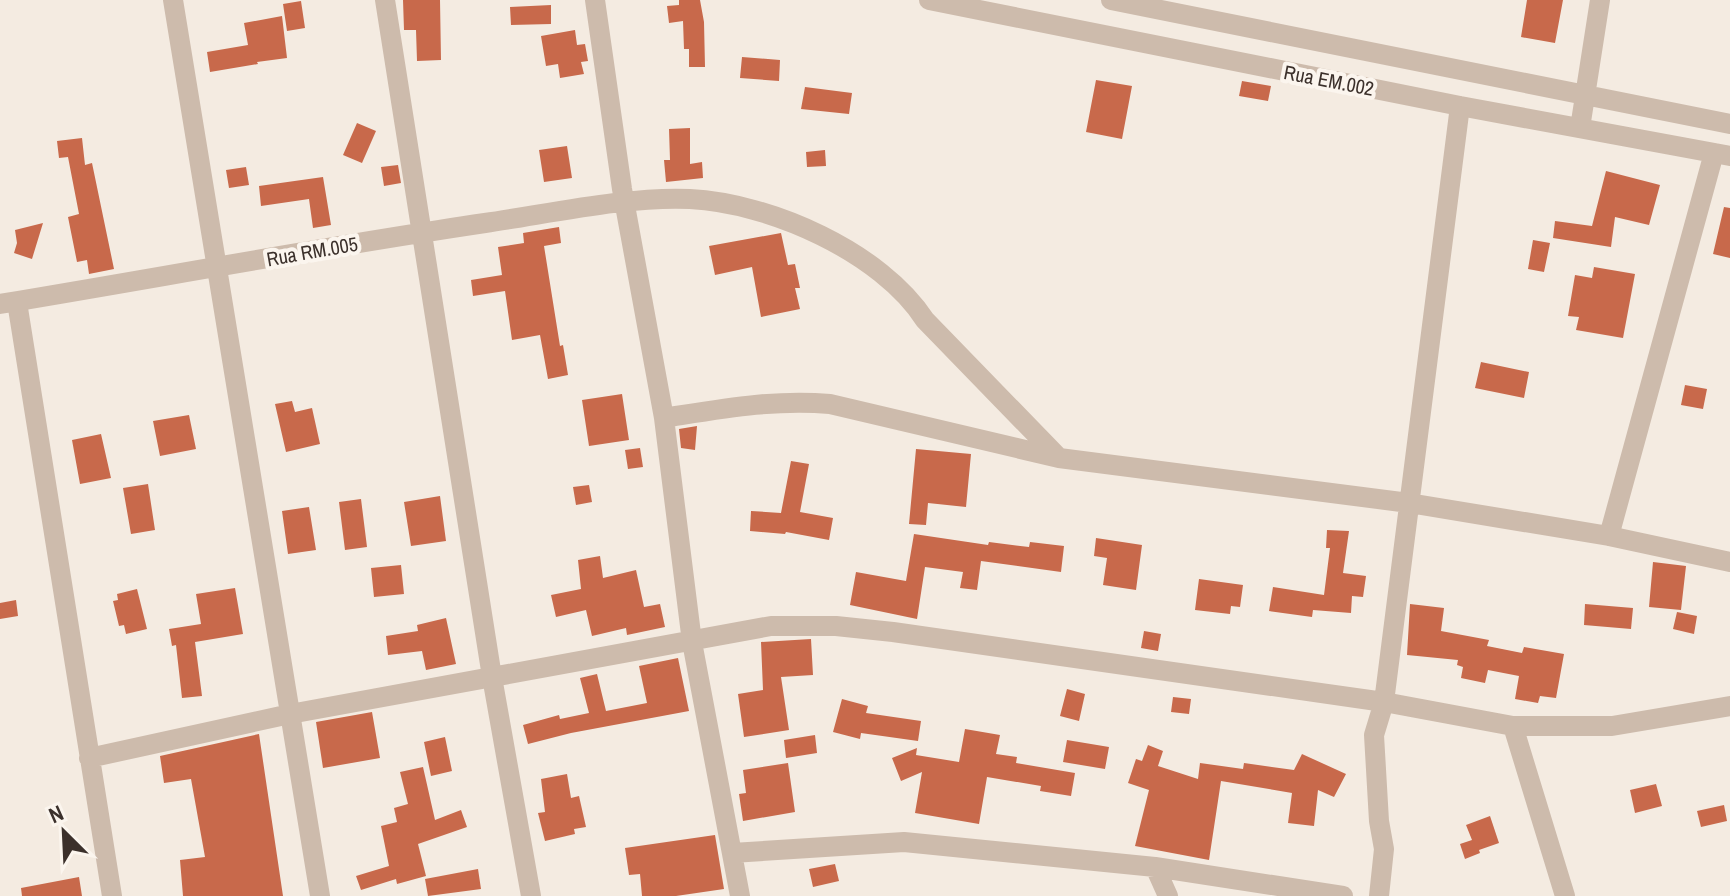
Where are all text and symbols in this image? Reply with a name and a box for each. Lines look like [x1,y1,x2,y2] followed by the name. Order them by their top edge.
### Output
[1282,58,1376,102] street label: Rua EM.002
[264,230,360,272] street label: Rua RM.005
[24,792,104,872] north arrow
[44,797,68,830] text: N

